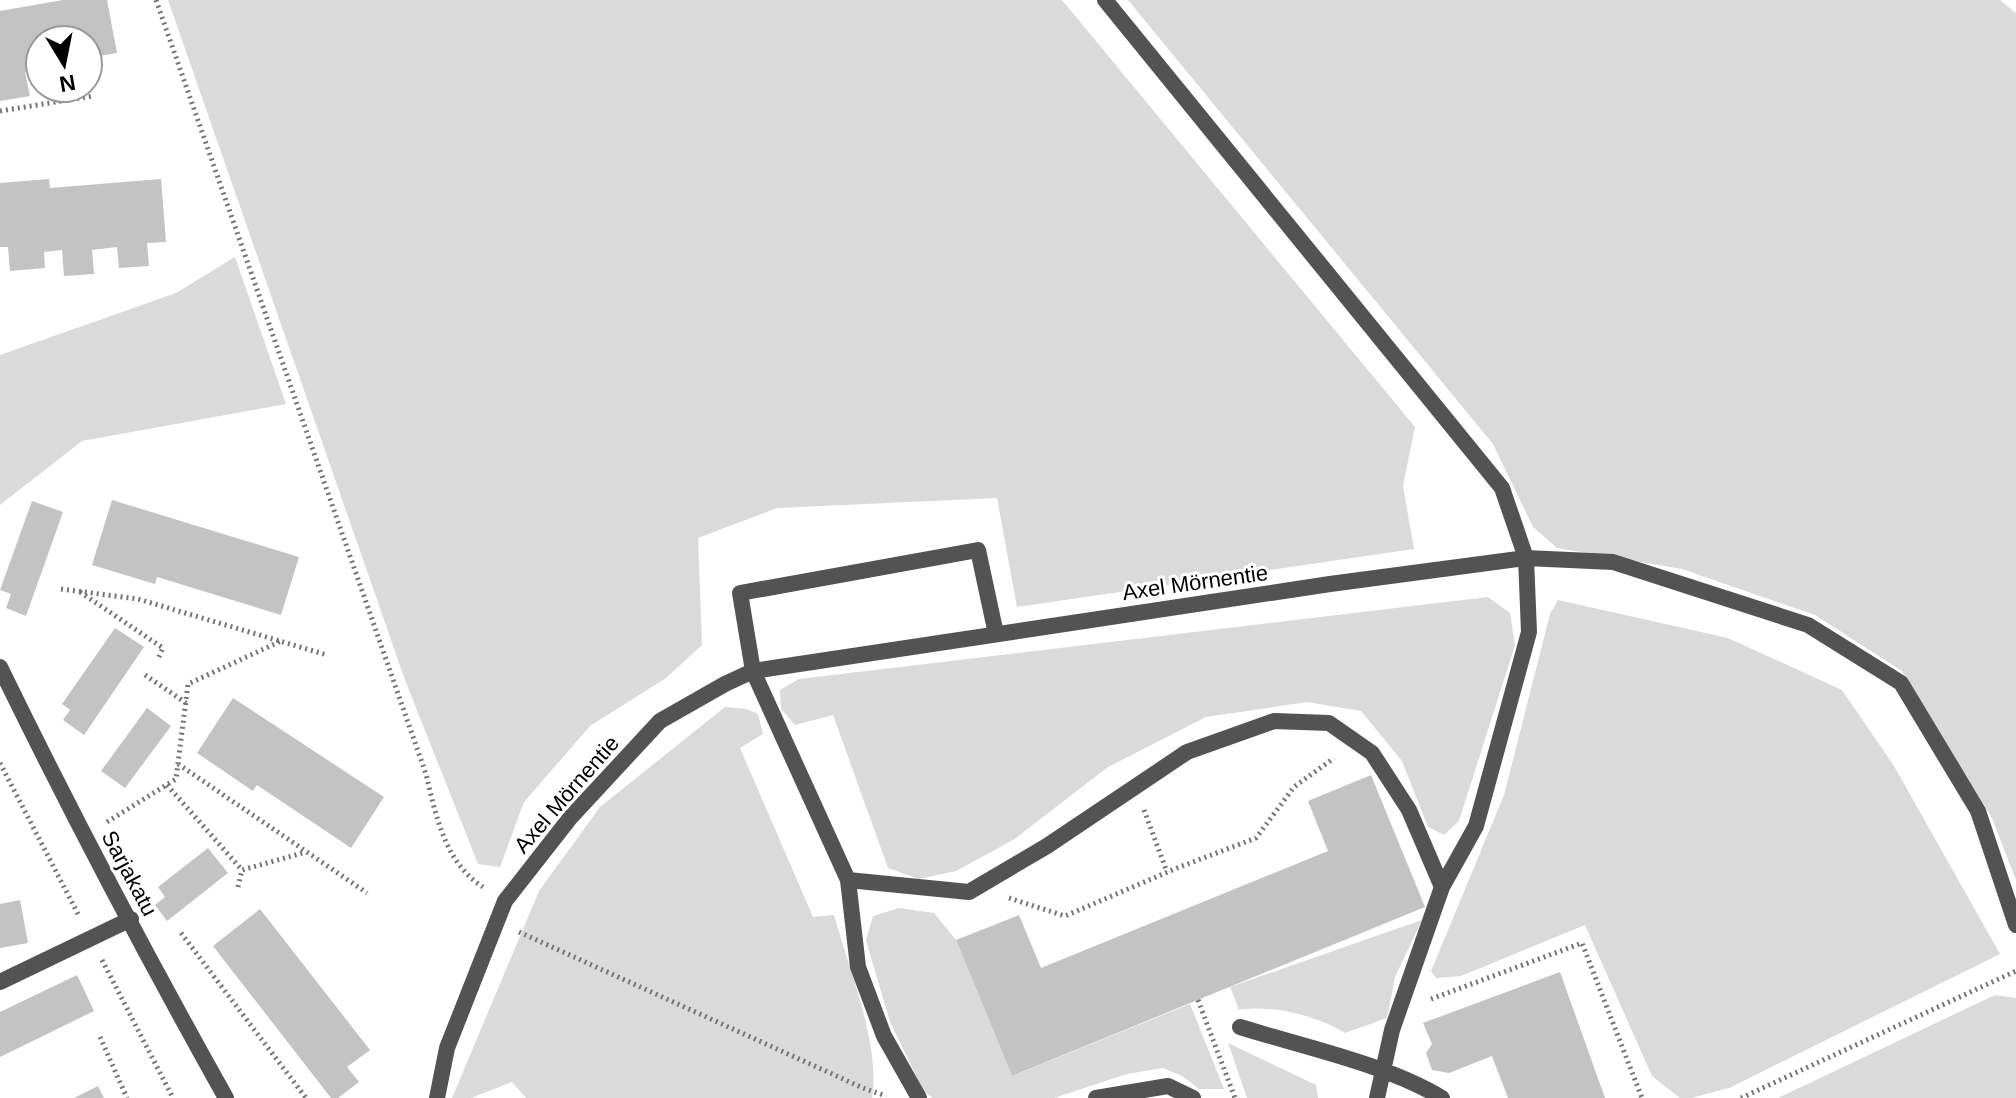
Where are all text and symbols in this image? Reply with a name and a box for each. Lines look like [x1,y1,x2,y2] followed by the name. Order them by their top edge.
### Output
[24,24,104,104] north arrow
[57,70,77,97] text: N
[1121,560,1269,605] street label: Axel Mörnentie
[509,731,624,858] street label: Axel Mörnentie
[97,826,162,920] street label: Sarjakatu

